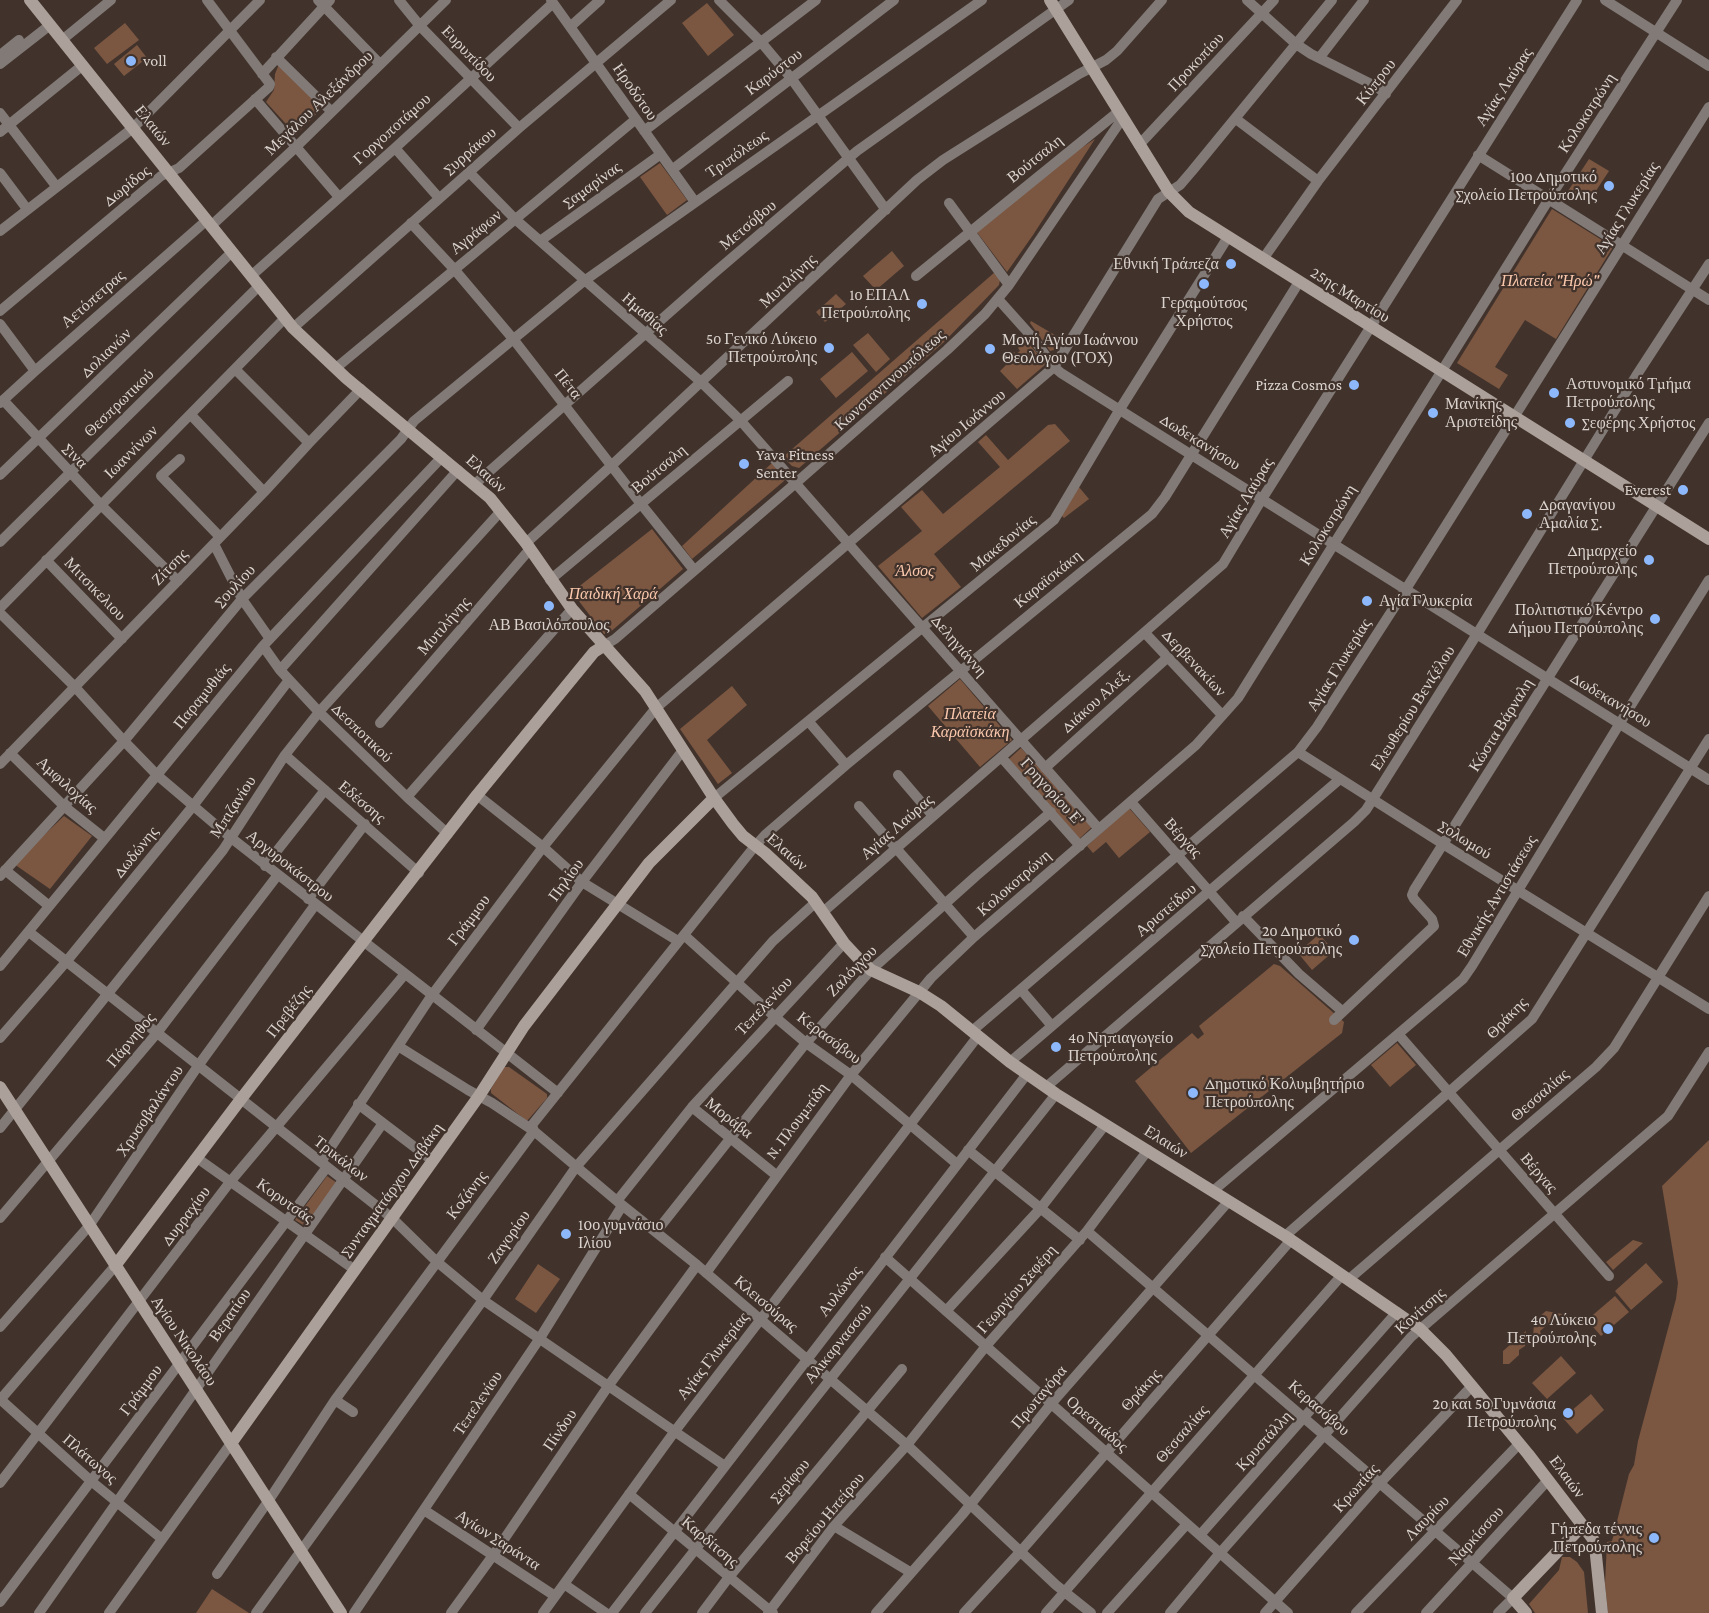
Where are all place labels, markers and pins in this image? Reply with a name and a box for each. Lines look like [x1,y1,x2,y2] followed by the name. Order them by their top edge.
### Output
[143,51,167,71] place label: voll
[124,54,138,68] marker: voll
[1456,167,1597,205] place label: 10ο Δημοτικό Σχολείο Πετρούπολης
[1602,179,1616,193] marker: 10ο Δημοτικό Σχολείο Πετρούπολης
[1113,254,1219,274] place label: Εθνική Τράπεζα
[1224,257,1238,271] marker: Εθνική Τράπεζα
[1197,277,1211,291] marker: Γεραμούτσος Χρήστος
[821,285,910,323] place label: 1ο ΕΠΑΛ Πετρούπολης
[1161,293,1247,331] place label: Γεραμούτσος Χρήστος
[915,297,929,311] marker: 1ο ΕΠΑΛ Πετρούπολης
[706,329,817,367] place label: 5ο Γενικό Λύκειο Πετρούπολης
[1002,330,1138,368] place label: Μονή Αγίου Ιωάννου Θεολόγου (ΓΟΧ)
[822,341,836,355] marker: 5ο Γενικό Λύκειο Πετρούπολης
[983,342,997,356] marker: Μονή Αγίου Ιωάννου Θεολόγου (ΓΟΧ)
[1566,374,1691,412] place label: Αστυνομικό Τμήμα Πετρούπολης
[1255,375,1342,395] place label: Pizza Cosmos
[1347,378,1361,392] marker: Pizza Cosmos
[1547,386,1561,400] marker: Αστυνομικό Τμήμα Πετρούπολης
[1445,394,1517,432] place label: Μανίκης Αριστείδης
[1426,406,1440,420] marker: Μανίκης Αριστείδης
[1582,413,1695,433] place label: Σεφέρης Χρήστος
[1563,416,1577,430] marker: Σεφέρης Χρήστος
[756,445,834,483] place label: Yava Fitness Senter
[737,457,751,471] marker: Yava Fitness Senter
[1624,480,1671,500] place label: Everest
[1676,483,1690,497] marker: Everest
[1539,495,1615,533] place label: Δραγανίγου Αμαλία Σ.
[1520,507,1534,521] marker: Δραγανίγου Αμαλία Σ.
[1548,541,1637,579] place label: Δημαρχείο Πετρούπολης
[1642,553,1656,567] marker: Δημαρχείο Πετρούπολης
[1379,591,1472,611] place label: Αγία Γλυκερία
[1360,594,1374,608] marker: Αγία Γλυκερία
[542,599,556,613] marker: ΑΒ Βασιλόπουλος
[1508,600,1643,638] place label: Πολιτιστικό Κέντρο Δήμου Πετρούπολης
[1648,612,1662,626] marker: Πολιτιστικό Κέντρο Δήμου Πετρούπολης
[489,615,609,635] place label: ΑΒ Βασιλόπουλος
[1201,921,1342,959] place label: 2ο Δημοτικό Σχολείο Πετρούπολης
[1347,933,1361,947] marker: 2ο Δημοτικό Σχολείο Πετρούπολης
[1068,1028,1173,1066] place label: 4ο Νηπιαγωγείο Πετρούπολης
[1049,1040,1063,1054] marker: 4ο Νηπιαγωγείο Πετρούπολης
[1205,1074,1365,1112] place label: Δημοτικό Κολυμβητήριο Πετρούπολης
[1186,1086,1200,1100] marker: Δημοτικό Κολυμβητήριο Πετρούπολης
[578,1215,663,1253] place label: 10ο γυμνάσιο Ιλίου
[559,1227,573,1241] marker: 10ο γυμνάσιο Ιλίου
[1507,1310,1596,1348] place label: 4ο Λύκειο Πετρούπολης
[1601,1322,1615,1336] marker: 4ο Λύκειο Πετρούπολης
[1433,1394,1556,1432] place label: 2ο και 5ο Γυμνάσια Πετρούπολης
[1561,1406,1575,1420] marker: 2ο και 5ο Γυμνάσια Πετρούπολης
[1551,1519,1642,1557] place label: Γήπεδα τέννις Πετρούπολης
[1647,1531,1661,1545] marker: Γήπεδα τέννις Πετρούπολης

